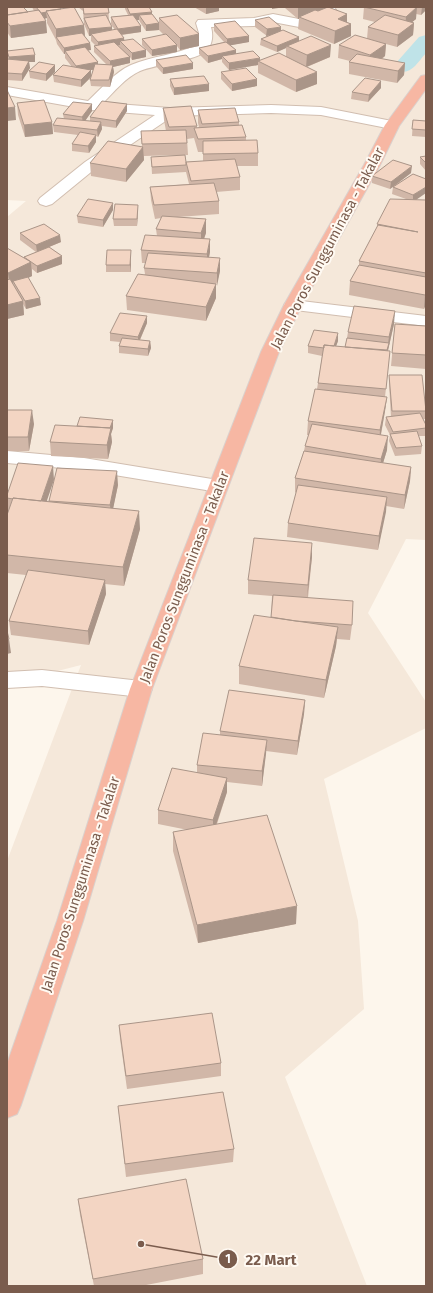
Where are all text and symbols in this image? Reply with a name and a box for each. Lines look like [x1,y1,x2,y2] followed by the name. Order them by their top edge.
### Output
[267,144,388,352] street label: Jalan Poros Sungguminasa - Takalar
[136,468,233,685] street label: Jalan Poros Sungguminasa - Takalar
[38,774,124,994] street label: Jalan Poros Sungguminasa - Takalar
[218,1246,305,1273] callout: 22 Mart
[246,1251,297,1269] text: 22 Mart
[225,1252,231,1266] text: 1

